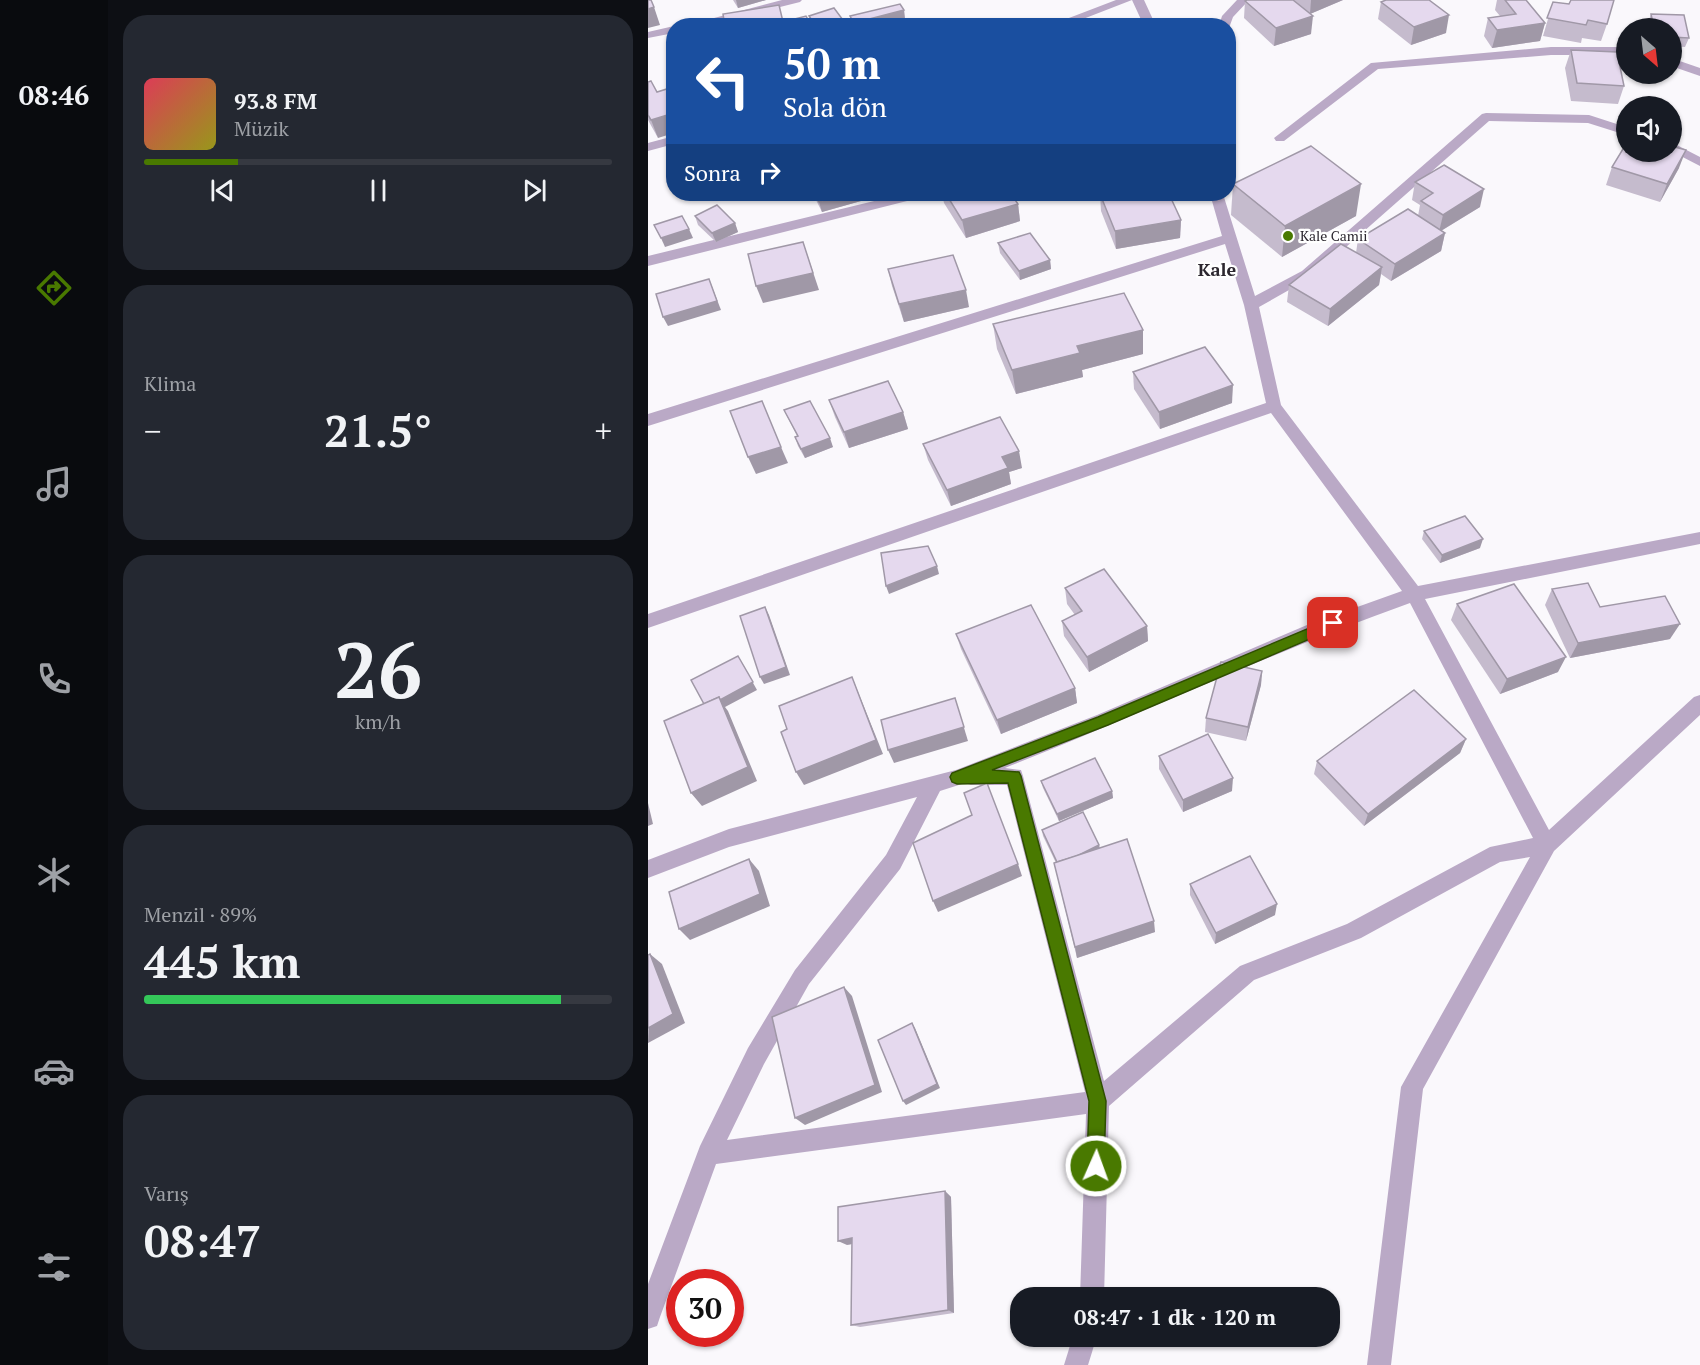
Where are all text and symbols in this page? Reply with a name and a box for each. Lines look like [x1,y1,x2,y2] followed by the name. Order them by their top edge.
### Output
[1616,18,1682,84] north arrow
[1616,18,1682,162] map controls
[783,35,881,91] text: 50 m
[684,42,762,120] icon: left
[19,77,89,113] text: 08:46
[234,86,317,115] text: 93.8 FM
[783,89,887,125] text: Sola dön
[1616,96,1682,162] button: sound
[234,115,289,142] text: Müzik
[753,156,786,189] icon: right
[684,158,741,187] text: Sonra
[206,174,239,207] icon: previous
[362,174,395,207] icon: pause
[518,174,551,207] icon: next
[1300,226,1367,245] place label: Kale Camii
[1281,229,1295,243] marker: Kale Camii
[1198,257,1237,281] district label: Kale
[33,267,75,309] icon: directions
[144,370,196,397] text: Klima
[324,400,432,460] text: 21.5°
[144,409,162,452] text: −
[594,409,612,452] text: +
[33,463,75,505] icon: music
[1307,597,1358,648] pin
[1316,606,1349,639] icon: arrive
[334,617,422,720] text: 26
[33,658,75,700] icon: phone
[355,708,401,735] text: km/h
[33,854,75,896] icon: climate
[144,901,257,928] text: Menzil · 89%
[144,931,300,991] text: 445 km
[33,1050,75,1092] icon: car
[1064,1134,1128,1198] position arrow
[144,1180,189,1207] text: Varış
[144,1210,261,1270] text: 08:47
[33,1246,75,1288] icon: filters
[666,1269,744,1347] speed limit sign: 30
[1074,1302,1276,1331] text: 08:47 · 1 dk · 120 m

